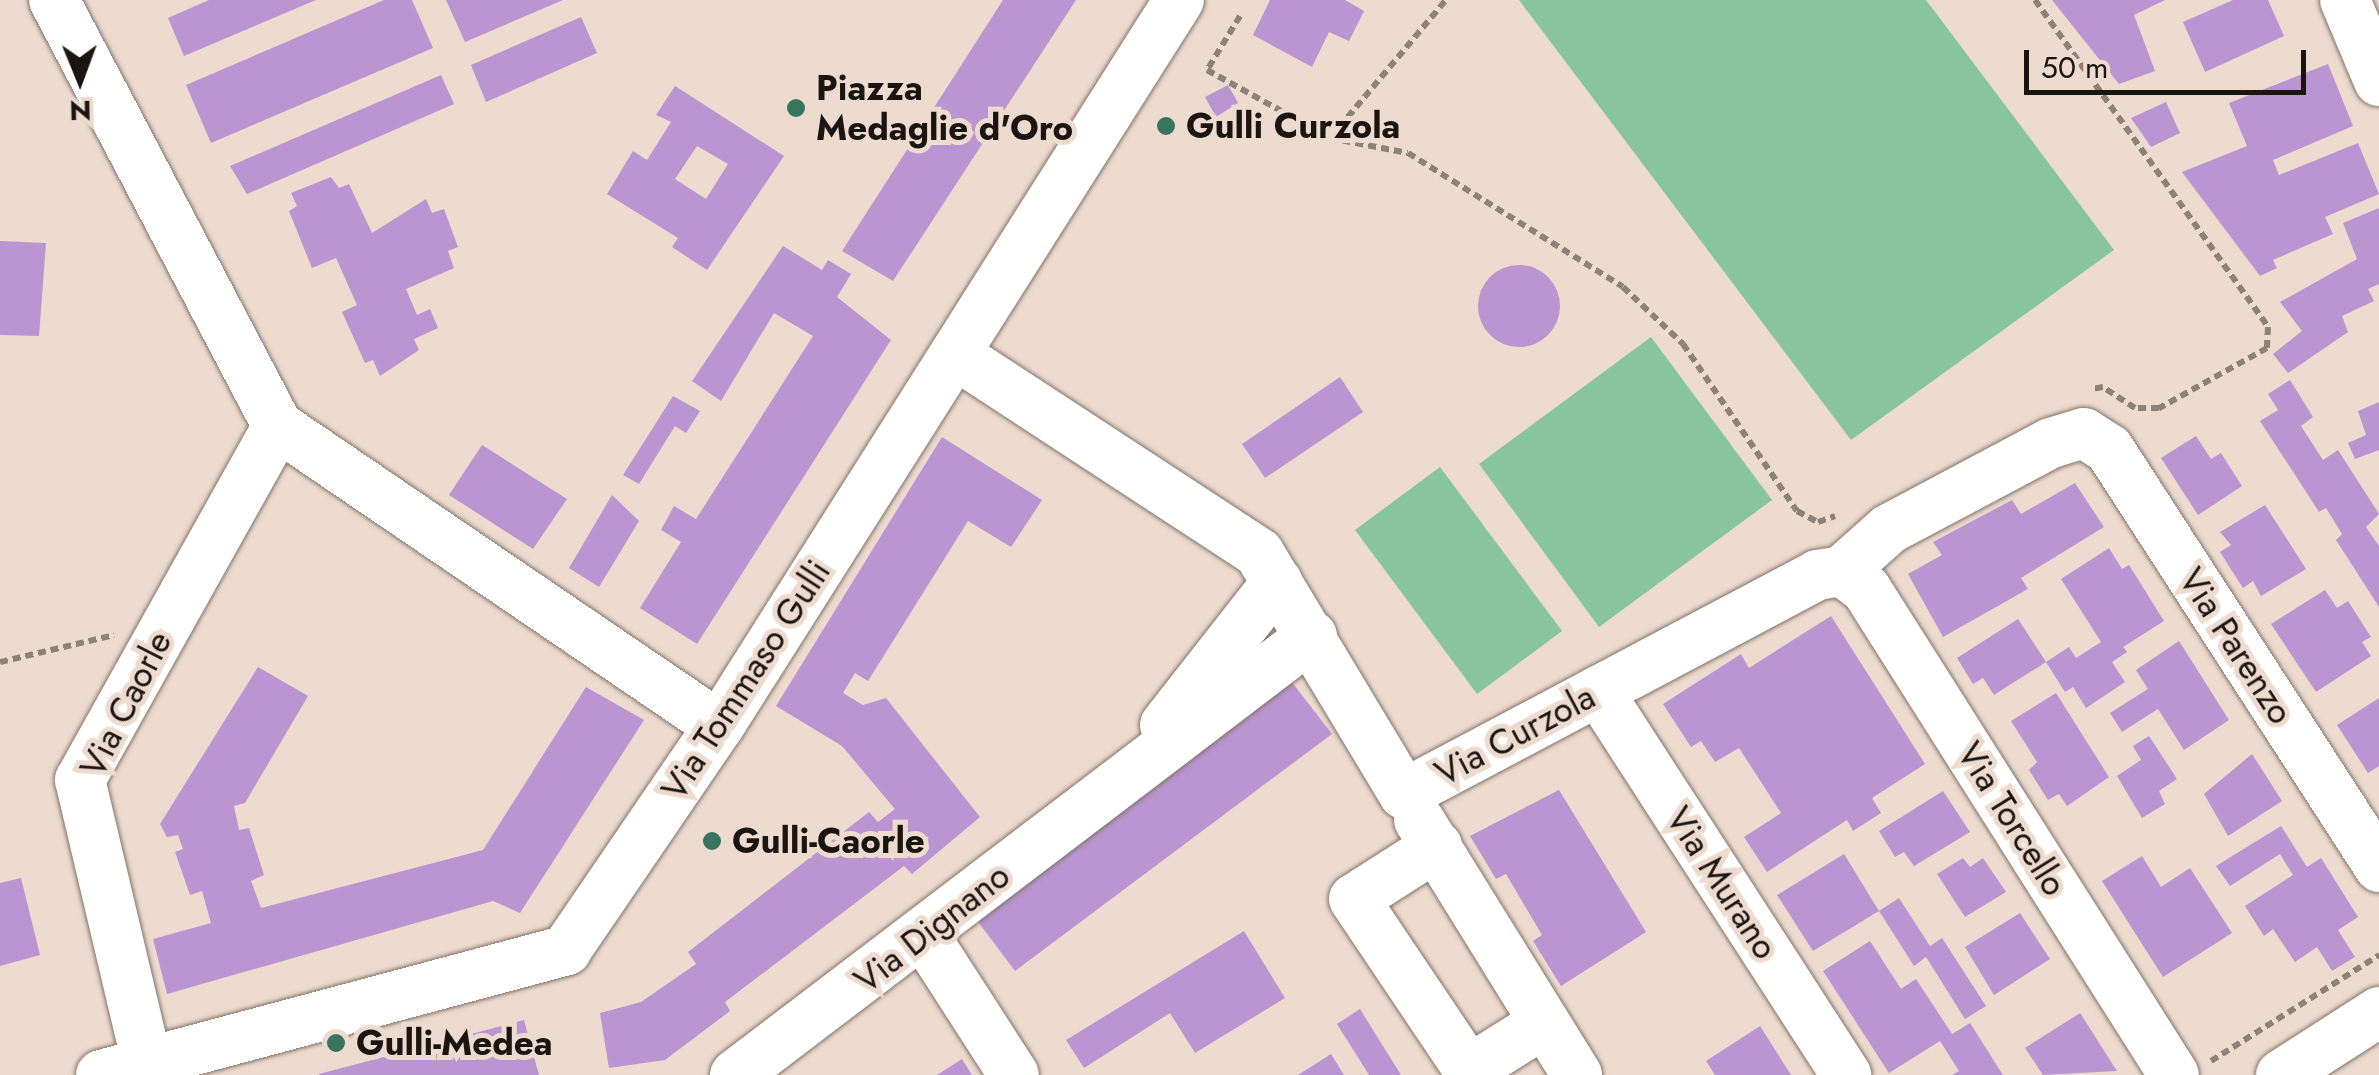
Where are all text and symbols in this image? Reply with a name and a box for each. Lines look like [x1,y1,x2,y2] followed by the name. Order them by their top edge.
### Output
[30,30,130,130] north arrow
[2029,30,2312,92] scale bar
[2041,46,2108,89] text: 50 m
[816,67,1073,149] place label: Piazza Medaglie d'Oro
[69,90,92,131] text: N
[785,97,807,119] marker: Piazza Medaglie d'Oro
[1186,105,1400,147] place label: Gulli Curzola
[1155,115,1177,137] marker: Gulli Curzola
[653,552,839,808] street label: Via Tommaso Gulli
[2170,560,2302,732] street label: Via Parenzo
[72,624,180,784] street label: Via Caorle
[1428,675,1602,795] street label: Via Curzola
[1948,735,2076,903] street label: Via Torcello
[1657,799,1787,967] street label: Via Murano
[732,820,925,862] place label: Gulli-Caorle
[701,830,723,852] marker: Gulli-Caorle
[846,854,1018,1002] street label: Via Dignano
[356,1022,553,1064] place label: Gulli-Medea
[325,1032,347,1054] marker: Gulli-Medea

